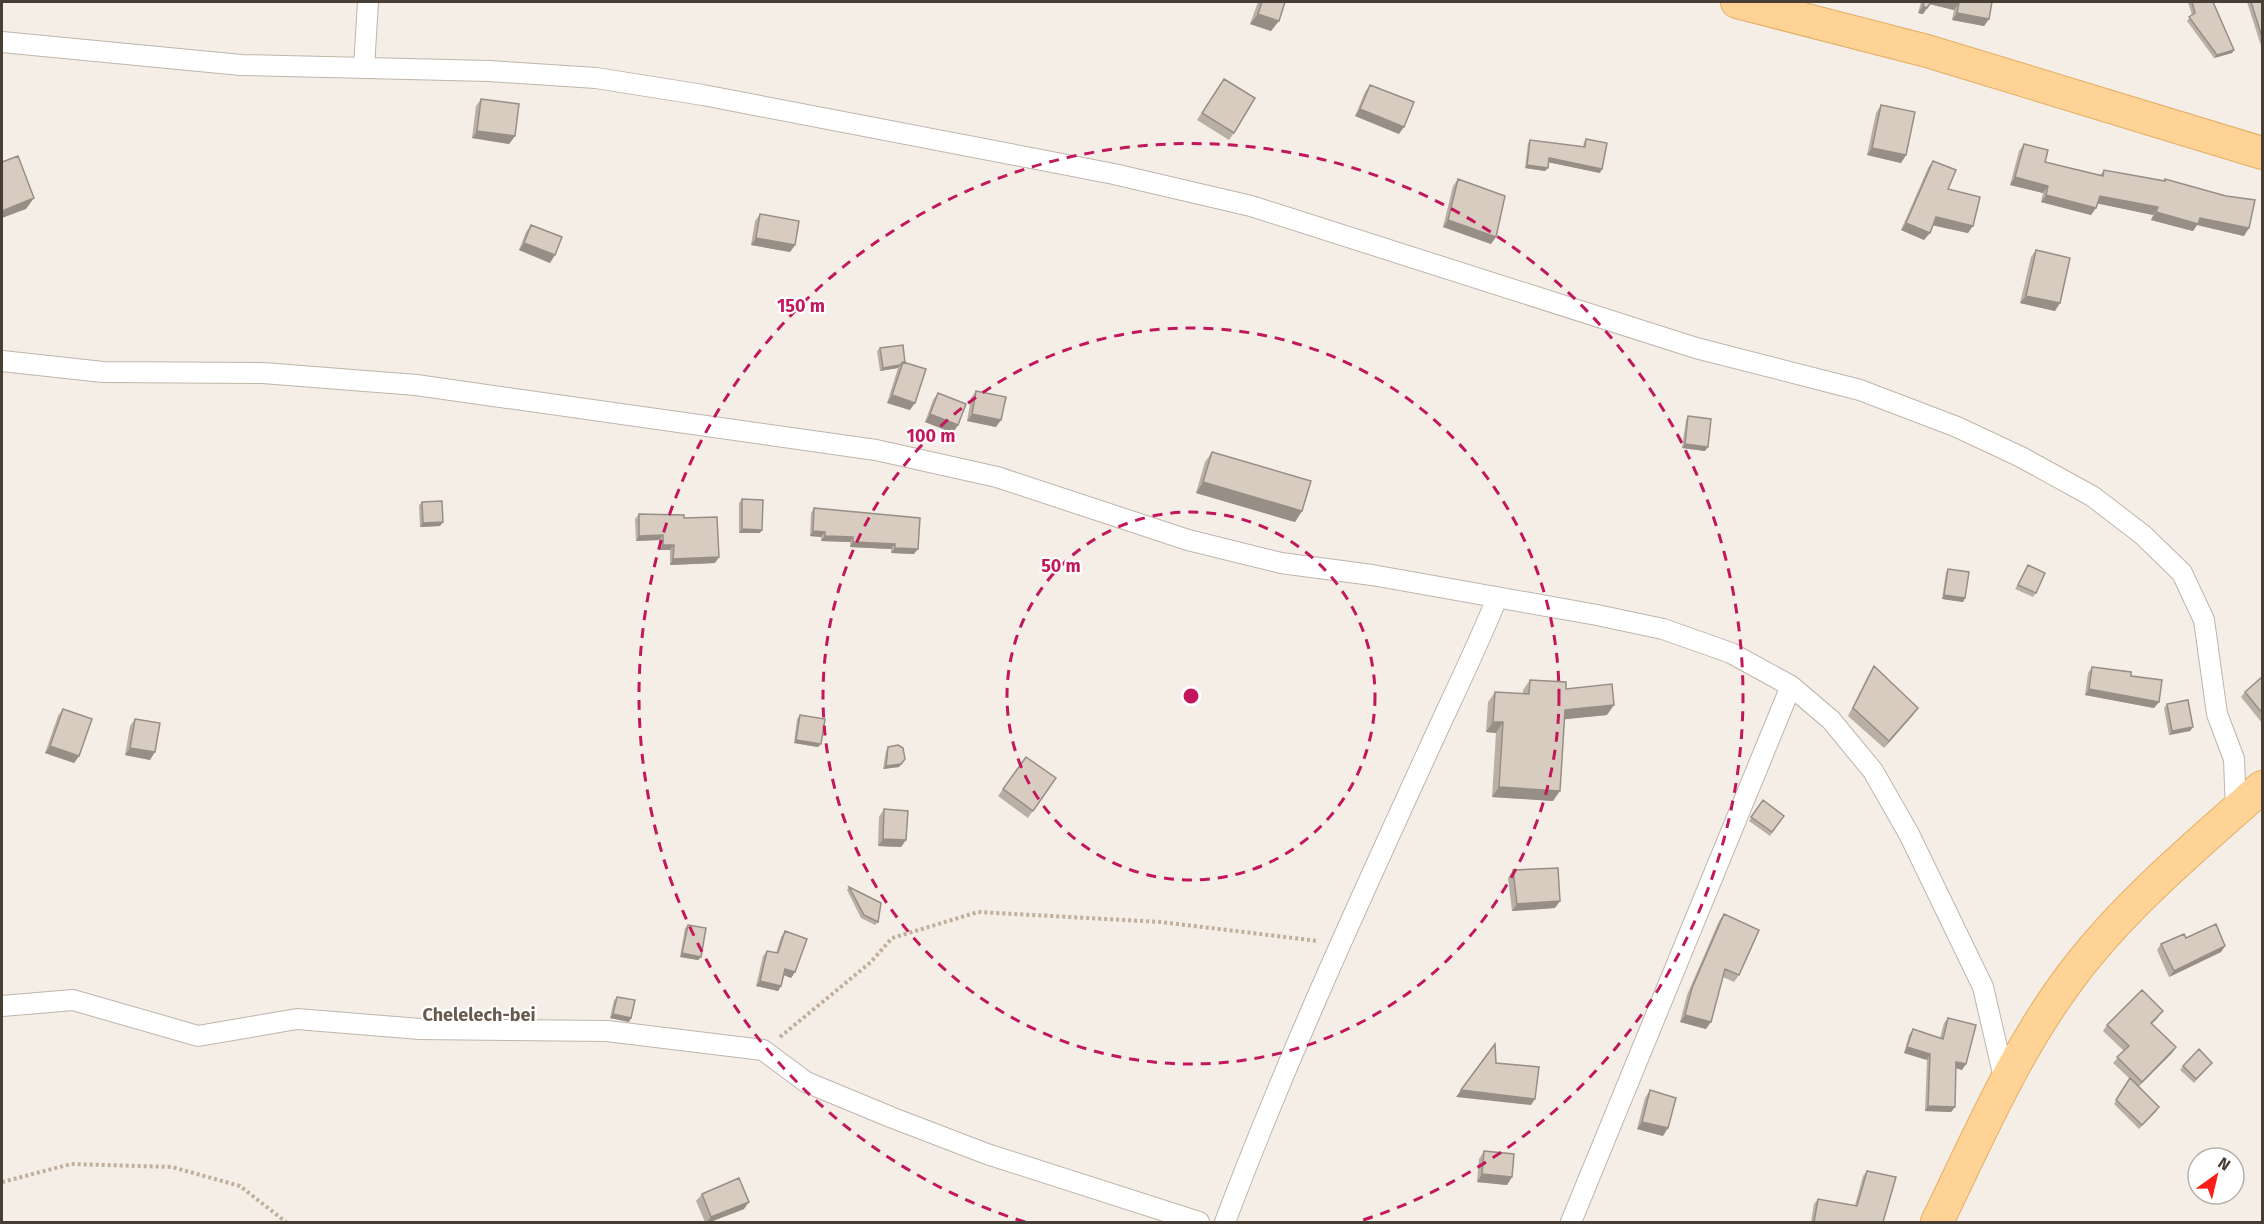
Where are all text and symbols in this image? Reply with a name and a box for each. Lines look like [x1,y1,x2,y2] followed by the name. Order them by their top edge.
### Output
[777,295,825,317] text: 150 m
[907,425,955,447] text: 100 m
[1041,555,1081,577] text: 50 m
[1181,686,1201,706] centre of rings
[423,1004,535,1026] district label: Chelelech-bei
[2186,1146,2246,1206] north arrow
[2214,1153,2234,1175] text: N

